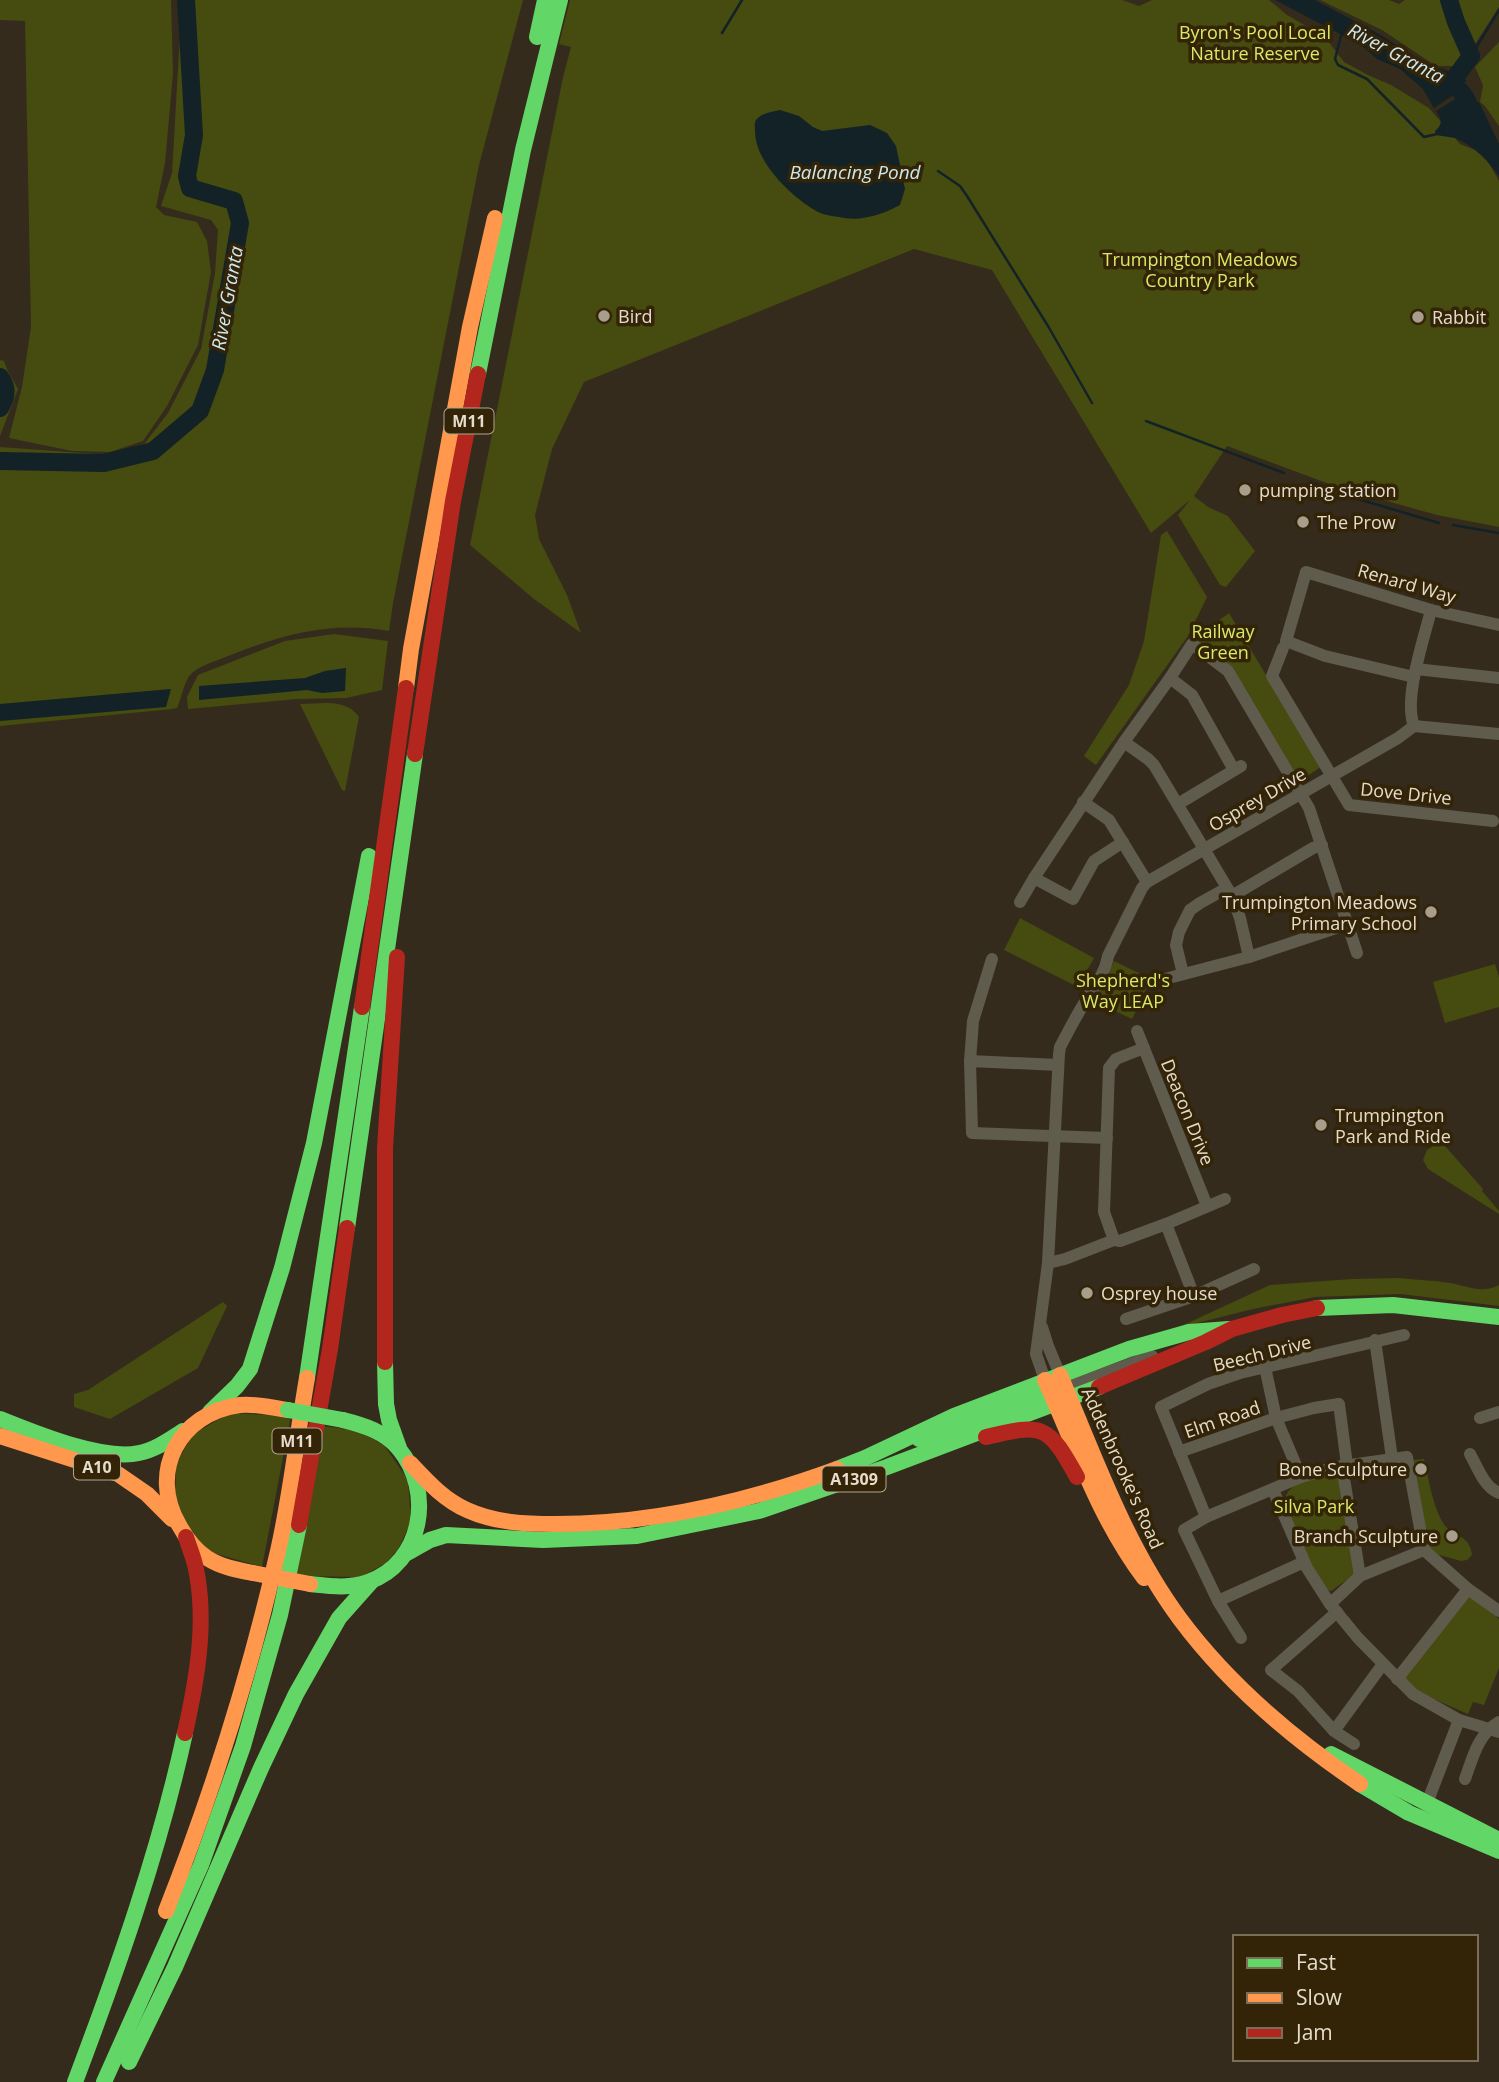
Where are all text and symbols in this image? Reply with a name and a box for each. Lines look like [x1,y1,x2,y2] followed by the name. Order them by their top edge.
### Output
[1343,17,1449,89] water label: River Granta
[1179,20,1331,65] park label: Byron's Pool Local Nature Reserve
[789,159,922,185] water label: Balancing Pond
[205,244,249,352] water label: River Granta
[1103,247,1297,292] park label: Trumpington Meadows Country Park
[618,304,653,328] place label: Bird
[1432,305,1486,329] place label: Rabbit
[596,308,612,324] marker: Bird
[1410,309,1426,325] marker: Rabbit
[444,408,494,434] road number: M11
[1259,478,1397,502] place label: pumping station
[1237,482,1253,498] marker: pumping station
[1317,510,1396,534] place label: The Prow
[1295,514,1311,530] marker: The Prow
[1355,558,1460,609] street label: Renard Way
[1191,619,1256,664] park label: Railway Green
[1204,761,1310,837] street label: Osprey Drive
[1359,776,1453,810] street label: Dove Drive
[1222,890,1417,935] place label: Trumpington Meadows Primary School
[1423,904,1439,920] marker: Trumpington Meadows Primary School
[1076,968,1170,1013] park label: Shepherd's Way LEAP
[1156,1055,1220,1169] street label: Deacon Drive
[1335,1103,1451,1148] place label: Trumpington Park and Ride
[1313,1117,1329,1133] marker: Trumpington Park and Ride
[1101,1281,1217,1305] place label: Osprey house
[1079,1285,1095,1301] marker: Osprey house
[1210,1329,1314,1377] street label: Beech Drive
[1077,1384,1169,1552] street label: Addenbrooke's Road
[1181,1395,1263,1443] street label: Elm Road
[272,1428,322,1454] road number: M11
[74,1455,120,1480] road number: A10
[1279,1457,1407,1481] place label: Bone Sculpture
[1413,1461,1429,1477] marker: Bone Sculpture
[822,1466,886,1492] road number: A1309
[1274,1494,1355,1518] park label: Silva Park
[1294,1524,1438,1548] place label: Branch Sculpture
[1444,1528,1460,1544] marker: Branch Sculpture
[1233,1935,1478,2061] legend
[1296,1948,1336,1976] text: Fast
[1296,1983,1342,2011] text: Slow
[1294,2018,1333,2046] text: Jam

